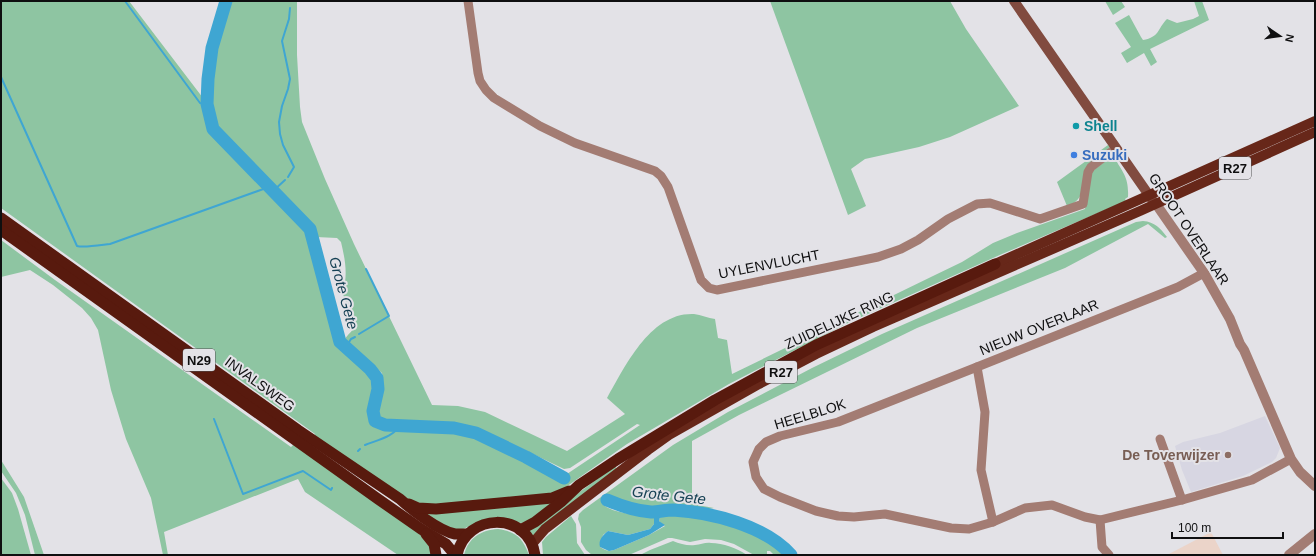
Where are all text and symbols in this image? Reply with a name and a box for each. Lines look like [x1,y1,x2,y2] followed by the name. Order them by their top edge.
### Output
[1260,16,1300,56] north arrow
[1283,33,1296,44] text: N
[1084,118,1117,134] place label: Shell
[1071,121,1081,131] marker: Shell
[1082,147,1127,163] place label: Suzuki
[1069,150,1079,160] marker: Suzuki
[1219,157,1251,179] road number: R27
[1146,170,1232,288] street label: GROOT OVERLAAR
[717,246,821,282] street label: UYLENVLUCHT
[326,255,362,331] water label: Grote Gete
[782,288,896,352] street label: ZUIDELIJKE RING
[977,296,1101,358] street label: NIEUW OVERLAAR
[183,349,215,371] road number: N29
[222,353,298,415] street label: INVALSWEG
[765,361,797,383] road number: R27
[772,395,848,432] street label: HEELBLOK
[1122,447,1221,463] place label: De Toverwijzer
[1223,450,1233,460] marker: De Toverwijzer
[631,483,707,507] water label: Grote Gete
[1172,514,1283,540] scale bar
[1178,521,1211,535] text: 100 m

